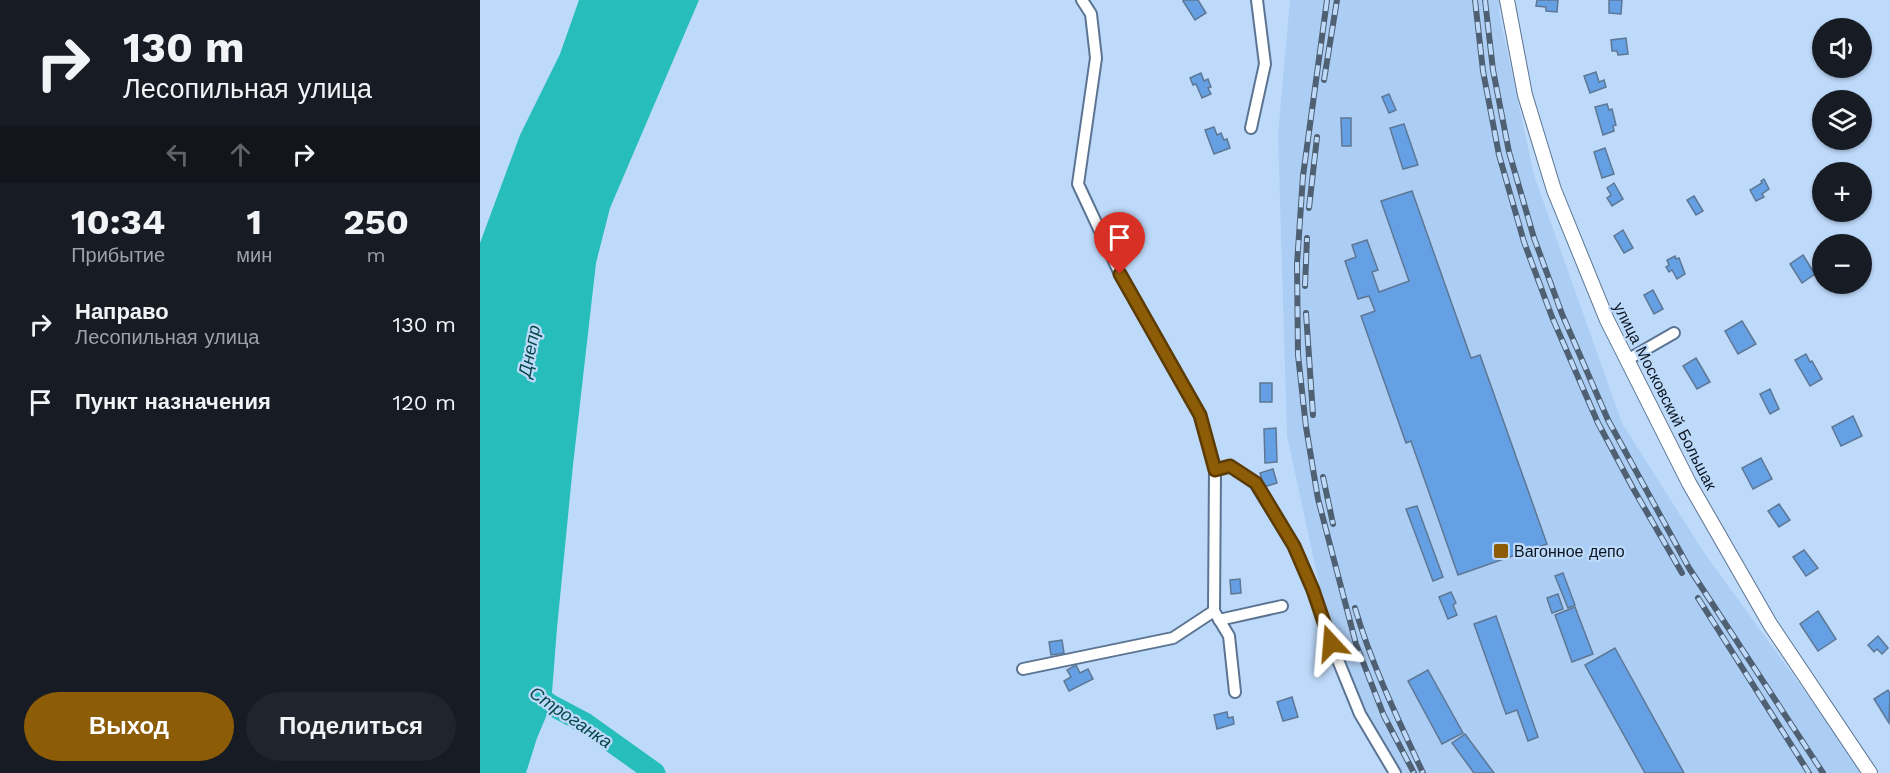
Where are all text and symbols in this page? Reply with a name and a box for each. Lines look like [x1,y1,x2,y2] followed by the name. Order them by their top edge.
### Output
[1812,18,1872,294] map controls
[1812,18,1872,78] button: sound
[123,23,245,72] text: 130 m
[24,24,102,102] icon: right
[123,73,372,105] text: Лесопильная улица
[1812,90,1872,150] button: layers
[161,138,194,171] icon: left
[224,138,257,171] icon: ahead
[287,138,320,171] icon: right
[1812,162,1872,222] button: +
[71,201,165,243] text: 10:34
[247,201,262,243] text: 1
[343,201,409,243] text: 250
[1094,212,1145,274] pin
[1103,221,1136,254] icon: arrive
[1812,234,1872,294] button: −
[71,243,165,267] text: Прибытие
[236,243,272,267] text: мин
[367,243,386,267] text: m
[75,299,169,324] text: Направо
[1609,299,1721,494] street label: улица Московский Большак
[24,308,57,341] icon: right
[392,312,456,337] text: 130 m
[513,323,544,381] water label: Днепр
[75,325,260,349] text: Лесопильная улица
[24,386,57,419] icon: arrive
[75,389,271,414] text: Пункт назначения
[392,390,456,415] text: 120 m
[1492,542,1510,560] marker: Вагонное депо
[1514,542,1625,561] place label: Вагонное депо
[1299,611,1363,675] position arrow
[526,682,616,752] water label: Строганка
[24,692,234,761] button: Выход
[246,692,456,761] button: Поделиться

